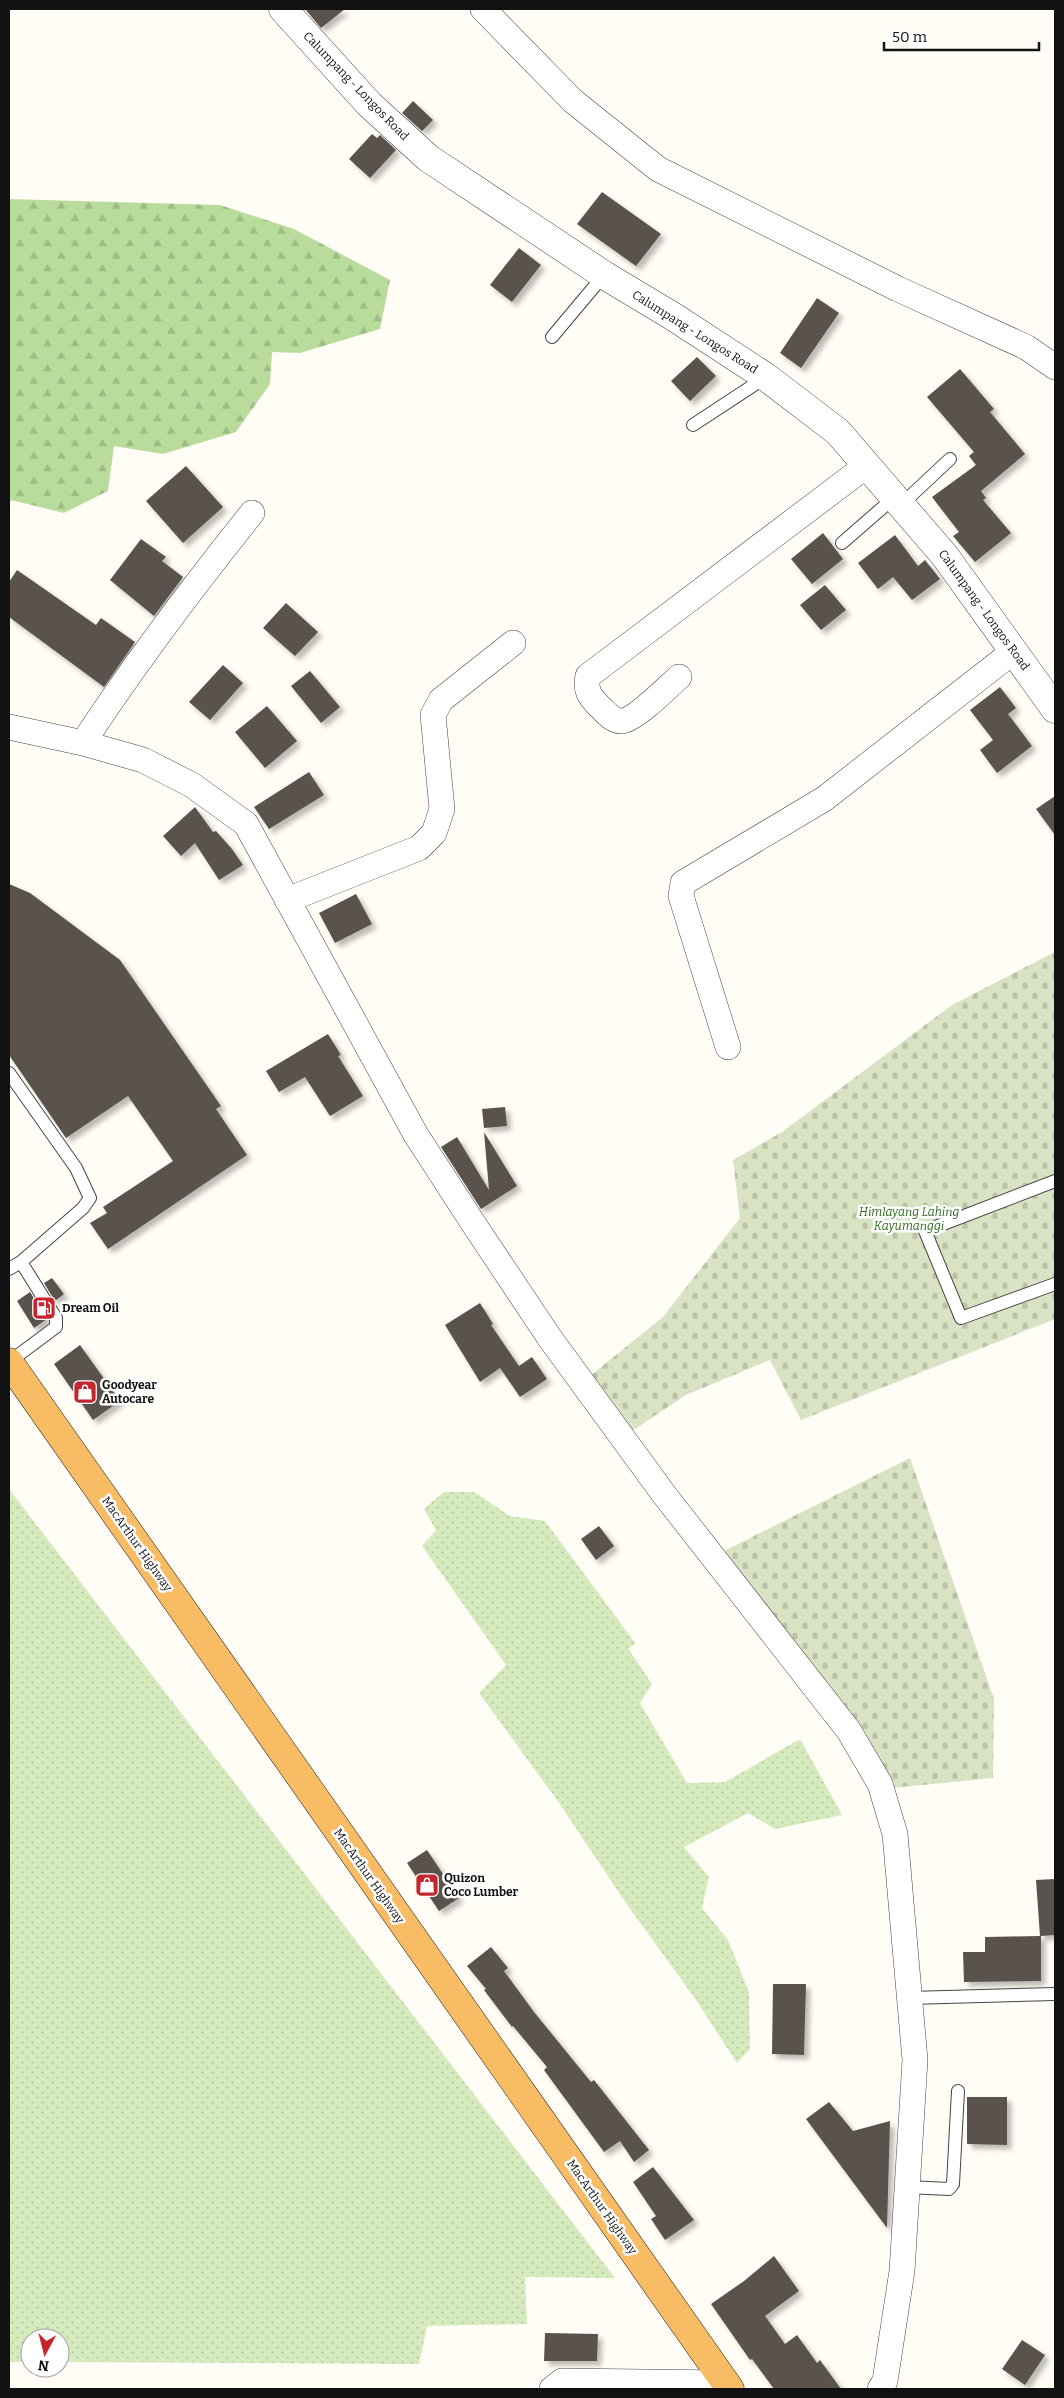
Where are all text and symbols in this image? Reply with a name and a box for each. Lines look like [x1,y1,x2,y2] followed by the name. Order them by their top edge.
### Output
[884,20,1039,52] scale bar
[892,28,928,46] text: 50 m
[300,29,412,143] street label: Calumpang - Longos Road
[630,288,760,376] street label: Calumpang - Longos Road
[936,547,1032,673] street label: Calumpang - Longos Road
[859,1205,959,1233] park label: Himlayang Lahing Kayumanggi
[31,1295,57,1321] fuel station icon: Dream Oil
[62,1301,119,1315] place label: Dream Oil
[102,1378,157,1406] place label: Goodyear Autocare
[72,1379,98,1405] shop icon: Goodyear Autocare
[99,1494,175,1595] street label: MacArthur Highway
[331,1826,407,1927] street label: MacArthur Highway
[444,1871,519,1899] place label: Quizon Coco Lumber
[414,1872,440,1898] shop icon: Quizon Coco Lumber
[564,2157,640,2258] street label: MacArthur Highway
[20,2328,70,2378] north arrow
[37,2356,50,2375] text: N

